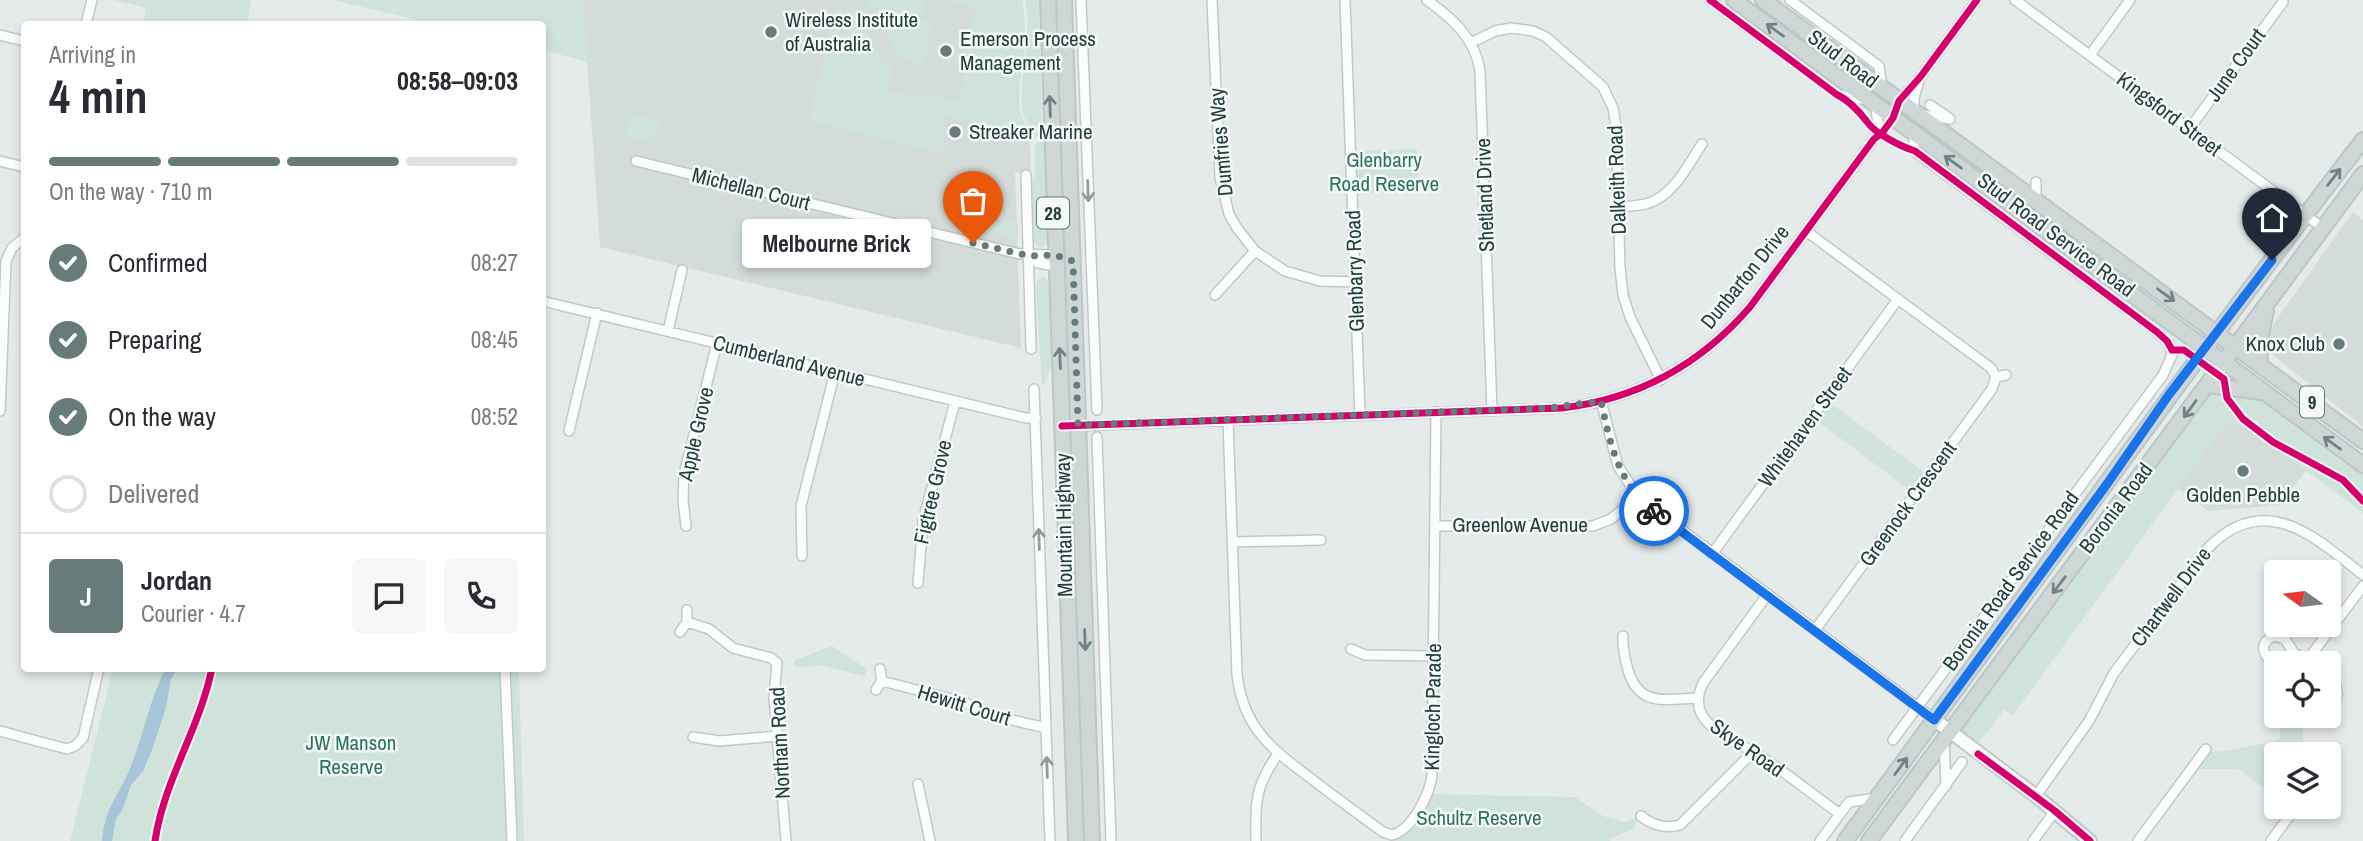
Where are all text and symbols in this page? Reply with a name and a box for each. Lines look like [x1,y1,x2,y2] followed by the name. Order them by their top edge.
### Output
[785,5,918,58] place label: Wireless Institute of Australia
[2199,22,2272,107] street label: June Court
[1766,23,1785,38] one-way arrow
[1802,23,1885,95] street label: Stud Road
[763,24,779,40] marker: Wireless Institute of Australia
[960,24,1096,77] place label: Emerson Process Management
[49,39,136,70] text: Arriving in
[938,43,954,59] marker: Emerson Process Management
[397,63,518,98] text: 08:58–09:03
[49,65,148,127] text: 4 min
[2111,65,2228,163] street label: Kingsford Street
[1201,86,1240,197] street label: Dumfries Way
[1044,95,1057,118] one-way arrow
[969,117,1092,146] place label: Streaker Marine
[947,124,963,140] marker: Streaker Marine
[1600,125,1633,235] street label: Dalkeith Road
[1468,138,1501,252] street label: Shetland Drive
[1329,145,1439,198] park label: Glenbarry Road Reserve
[1944,155,1963,169] one-way arrow
[689,160,813,217] street label: Michellan Court
[1972,166,2141,304] street label: Stud Road Service Road
[2327,168,2342,187] one-way arrow
[943,171,1003,243] pin
[49,176,213,207] text: On the way · 710 m
[1082,179,1095,202] one-way arrow
[954,182,992,220] icon: bag
[2242,188,2302,260] pin
[1037,197,1069,228] road number: 28
[2253,199,2291,237] icon: home
[1338,210,1371,332] street label: Glenbarry Road
[742,218,931,268] callout: Melbourne Brick
[1694,218,1796,335] street label: Dunbarton Drive
[763,228,910,259] text: Melbourne Brick
[49,244,87,282] icon: check
[108,245,208,280] text: Confirmed
[471,247,518,278] text: 08:27
[2156,288,2175,303] one-way arrow
[49,321,87,359] icon: check
[108,322,202,357] text: Preparing
[471,324,518,355] text: 08:45
[710,328,868,393] street label: Cumberland Avenue
[2246,329,2325,358] place label: Knox Club
[2331,336,2347,352] marker: Knox Club
[1053,346,1066,369] one-way arrow
[1751,360,1858,493] street label: Whitehaven Street
[670,384,720,485] street label: Apple Grove
[2300,386,2324,418] road number: 9
[49,398,87,436] icon: check
[108,399,216,434] text: On the way
[2183,399,2197,418] one-way arrow
[471,401,518,432] text: 08:52
[1852,435,1963,572] street label: Greenock Crescent
[2323,436,2342,450] one-way arrow
[906,437,959,547] street label: Figtree Grove
[1048,453,1079,597] street label: Mountain Highway
[2072,457,2159,559] street label: Boronia Road
[2235,463,2251,479] marker: Golden Pebble
[108,476,199,511] text: Delivered
[1619,476,1689,546] courier
[2186,480,2300,509] place label: Golden Pebble
[1936,485,2086,676] street label: Boronia Road Service Road
[1635,492,1673,530] icon: bike
[1452,510,1588,539] street label: Greenlow Avenue
[1032,528,1046,551] one-way arrow
[2124,541,2218,652] street label: Chartwell Drive
[352,559,426,633] button: chat
[444,559,518,633] button: phone
[2264,560,2342,637] north arrow
[2264,560,2341,819] map controls
[141,563,212,598] text: Jordan
[2052,576,2067,595] one-way arrow
[80,579,92,614] text: J
[141,598,246,629] text: Courier · 4.7
[1079,629,1092,652] one-way arrow
[1417,643,1448,771] street label: Kingloch Parade
[2264,651,2341,728] button: locate
[914,677,1014,732] street label: Hewitt Court
[762,686,797,800] street label: Northam Road
[1704,712,1790,784] street label: Skye Road
[306,728,396,781] park label: JW Manson Reserve
[2264,742,2341,819] button: layers
[1041,755,1054,778] one-way arrow
[1893,757,1908,776] one-way arrow
[1416,803,1542,832] park label: Schultz Reserve

